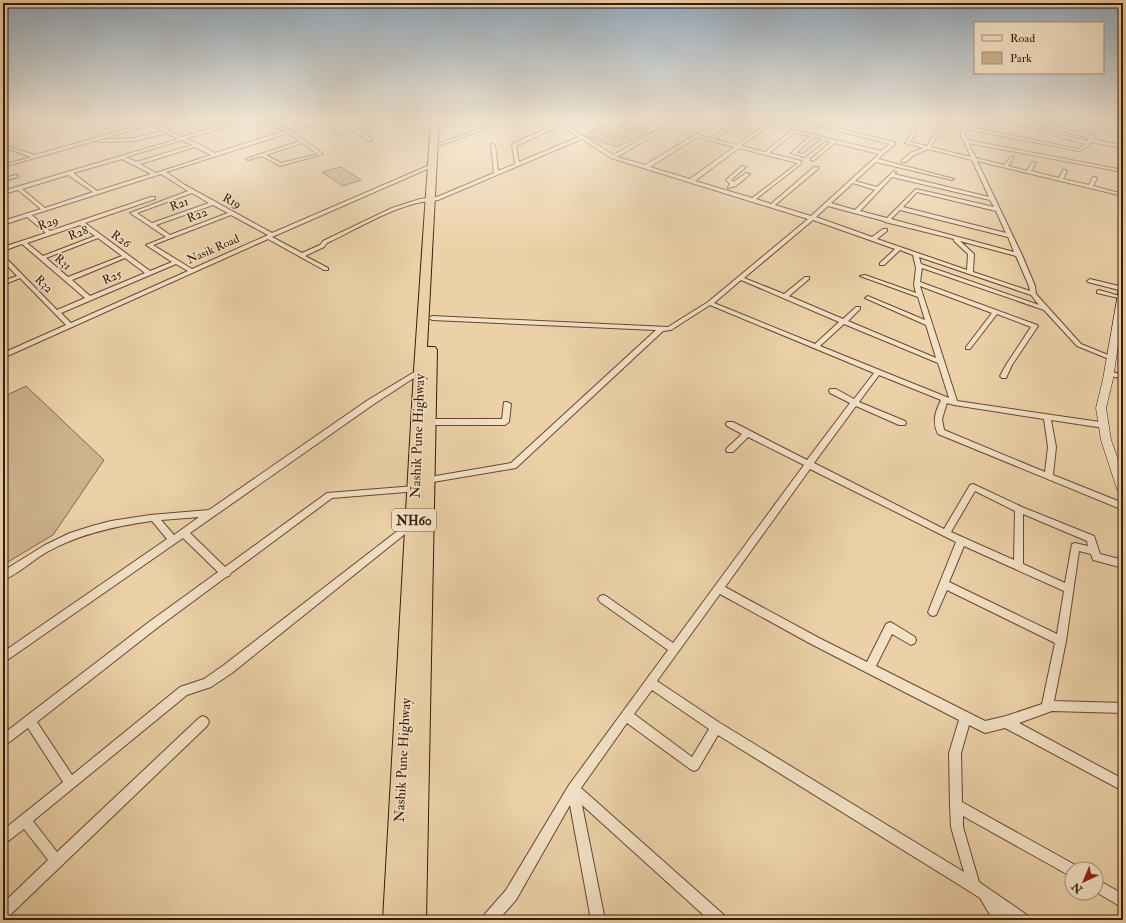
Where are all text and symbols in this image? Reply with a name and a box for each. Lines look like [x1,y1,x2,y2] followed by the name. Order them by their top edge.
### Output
[974,22,1104,74] legend
[1010,31,1035,46] text: Road
[1010,51,1032,66] text: Park
[220,190,244,213] street label: R19
[168,194,191,215] street label: R21
[185,205,210,226] street label: R22
[36,213,60,234] street label: R29
[66,223,91,244] street label: R28
[108,227,134,252] street label: R26
[185,231,242,268] street label: Nasik Road
[51,251,74,274] street label: R31
[100,266,125,288] street label: R25
[32,272,56,296] street label: R32
[407,373,429,499] street label: Nashik Pune Highway
[392,509,436,531] road number: NH60
[391,697,415,823] street label: Nashik Pune Highway
[1064,861,1104,901] north arrow
[1069,879,1086,897] text: N

